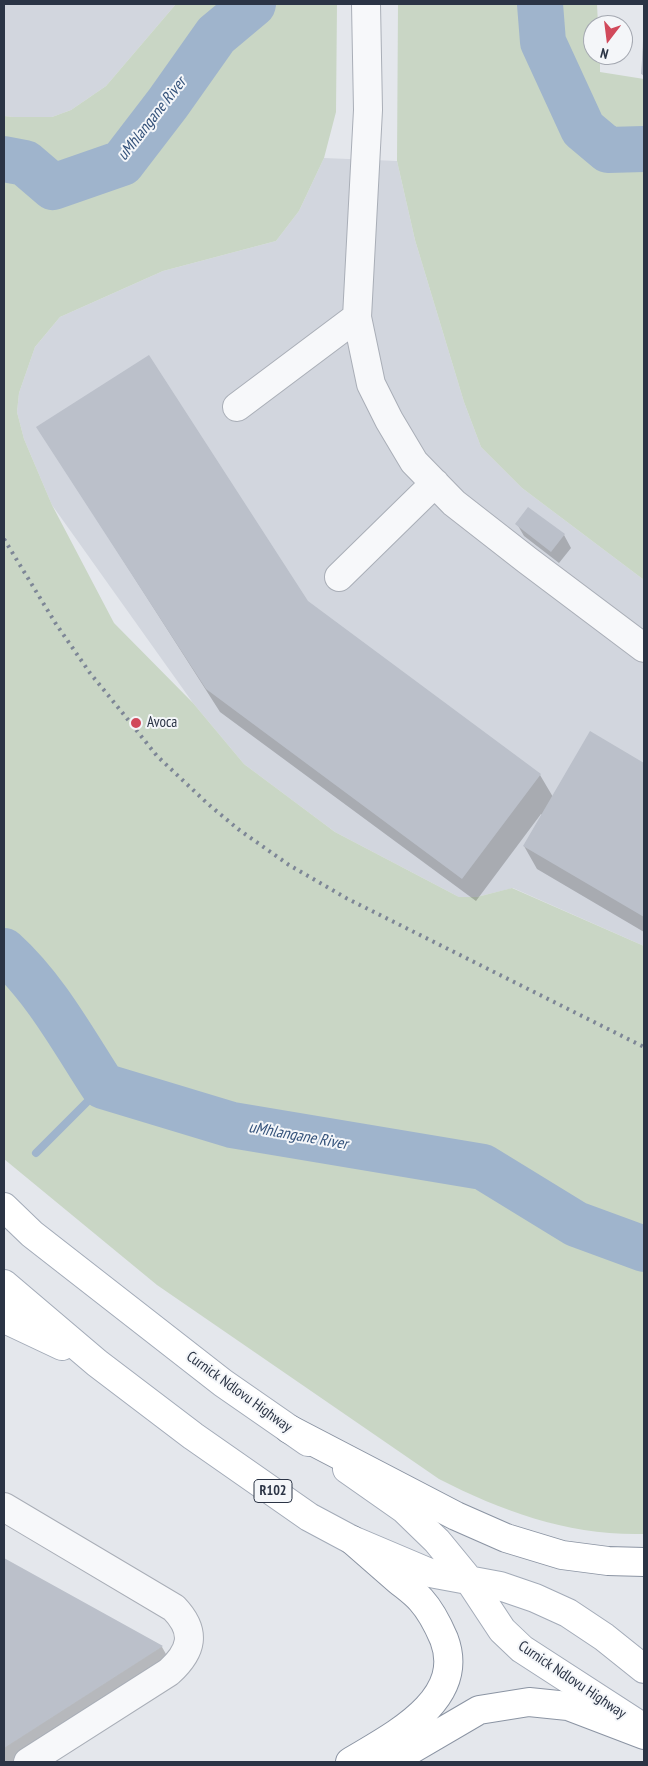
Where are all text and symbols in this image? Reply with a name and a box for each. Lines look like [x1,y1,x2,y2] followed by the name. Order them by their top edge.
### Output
[583,15,633,65] north arrow
[598,44,610,63] text: N
[114,74,190,164] water label: uMhlangane River
[147,714,177,732] place label: Avoca
[129,716,143,730] marker: Avoca
[247,1118,349,1154] water label: uMhlangane River
[183,1348,295,1436] street label: Curnick Ndlovu Highway
[254,1480,292,1502] road number: R102
[515,1637,629,1723] street label: Curnick Ndlovu Highway

